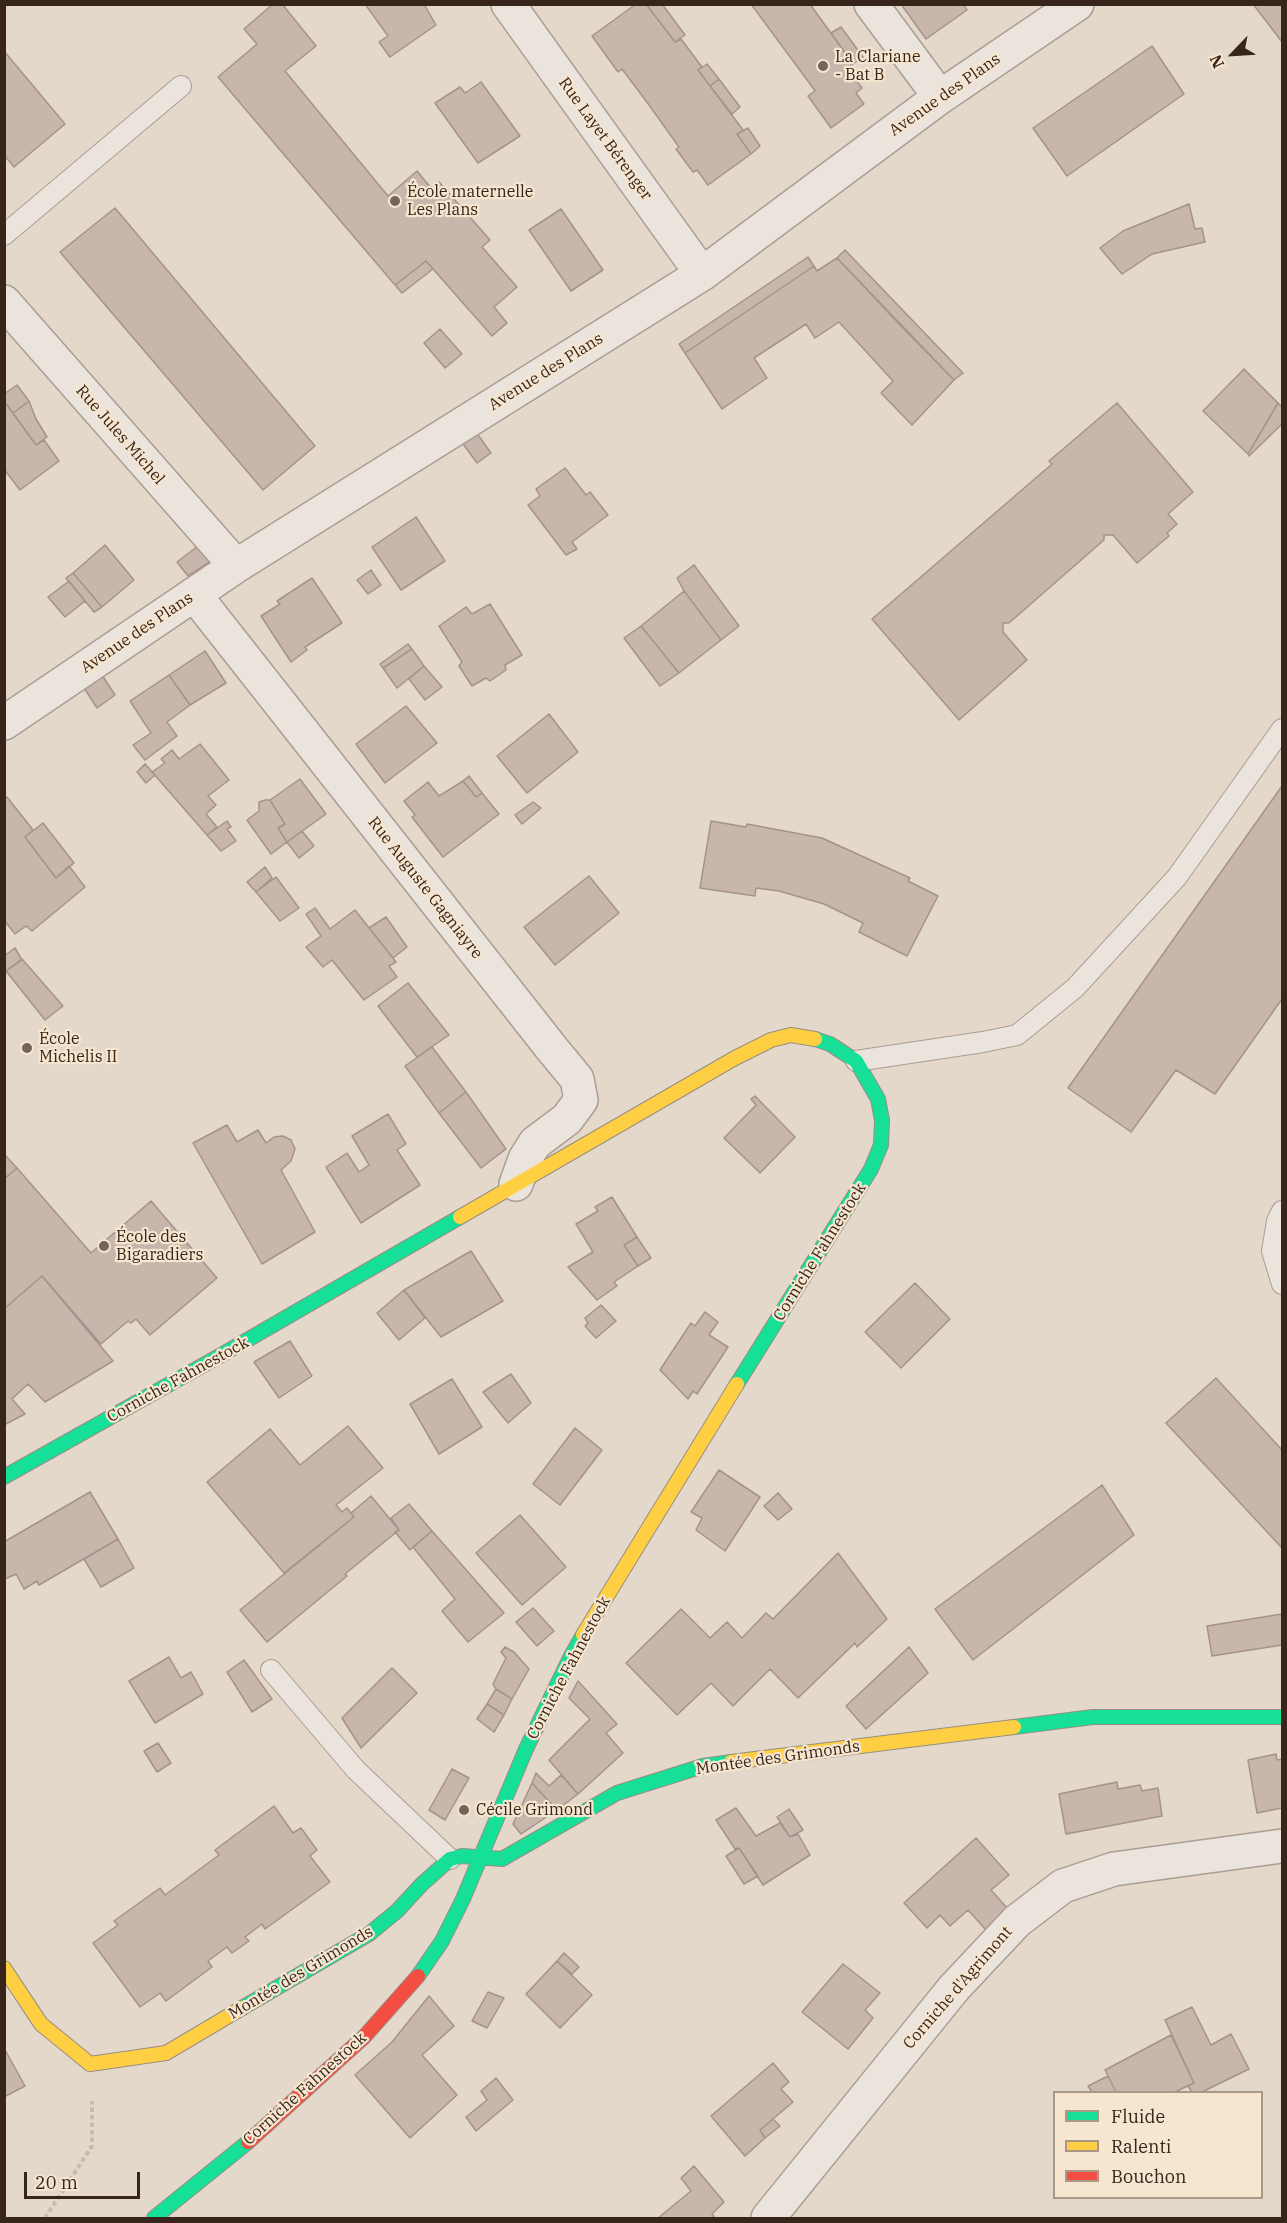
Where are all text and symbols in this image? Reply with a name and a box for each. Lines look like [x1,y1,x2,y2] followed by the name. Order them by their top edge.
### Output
[1203,24,1263,84] north arrow
[835,47,921,85] place label: La Clariane - Bat B
[886,49,1004,141] street label: Avenue des Plans
[1205,52,1228,72] text: N
[816,59,830,73] marker: La Clariane - Bat B
[554,74,656,204] street label: Rue Layet Bérenger
[407,182,533,220] place label: École maternelle Les Plans
[388,194,402,208] marker: École maternelle Les Plans
[485,329,607,415] street label: Avenue des Plans
[72,381,168,489] street label: Rue Jules Michel
[77,588,197,678] street label: Avenue des Plans
[364,813,486,963] street label: Rue Auguste Gagniayre
[39,1029,117,1067] place label: École Michelis II
[20,1041,34,1055] marker: École Michelis II
[770,1179,870,1325] street label: Corniche Fahnestock
[116,1227,203,1265] place label: École des Bigaradiers
[97,1239,111,1253] marker: École des Bigaradiers
[104,1333,252,1427] street label: Corniche Fahnestock
[523,1593,615,1743] street label: Corniche Fahnestock
[695,1737,861,1779] street label: Montée des Grimonds
[476,1800,593,1820] place label: Cécile Grimond
[457,1803,471,1817] marker: Cécile Grimond
[225,1922,377,2024] street label: Montée des Grimonds
[900,1923,1016,2053] street label: Corniche d'Agrimont
[239,2029,371,2149] street label: Corniche Fahnestock
[1053,2091,1263,2199] legend
[1111,2105,1165,2128] text: Fluide
[1111,2135,1172,2158] text: Ralenti
[27,2160,142,2198] scale bar
[1111,2165,1187,2188] text: Bouchon
[35,2171,78,2194] text: 20 m

